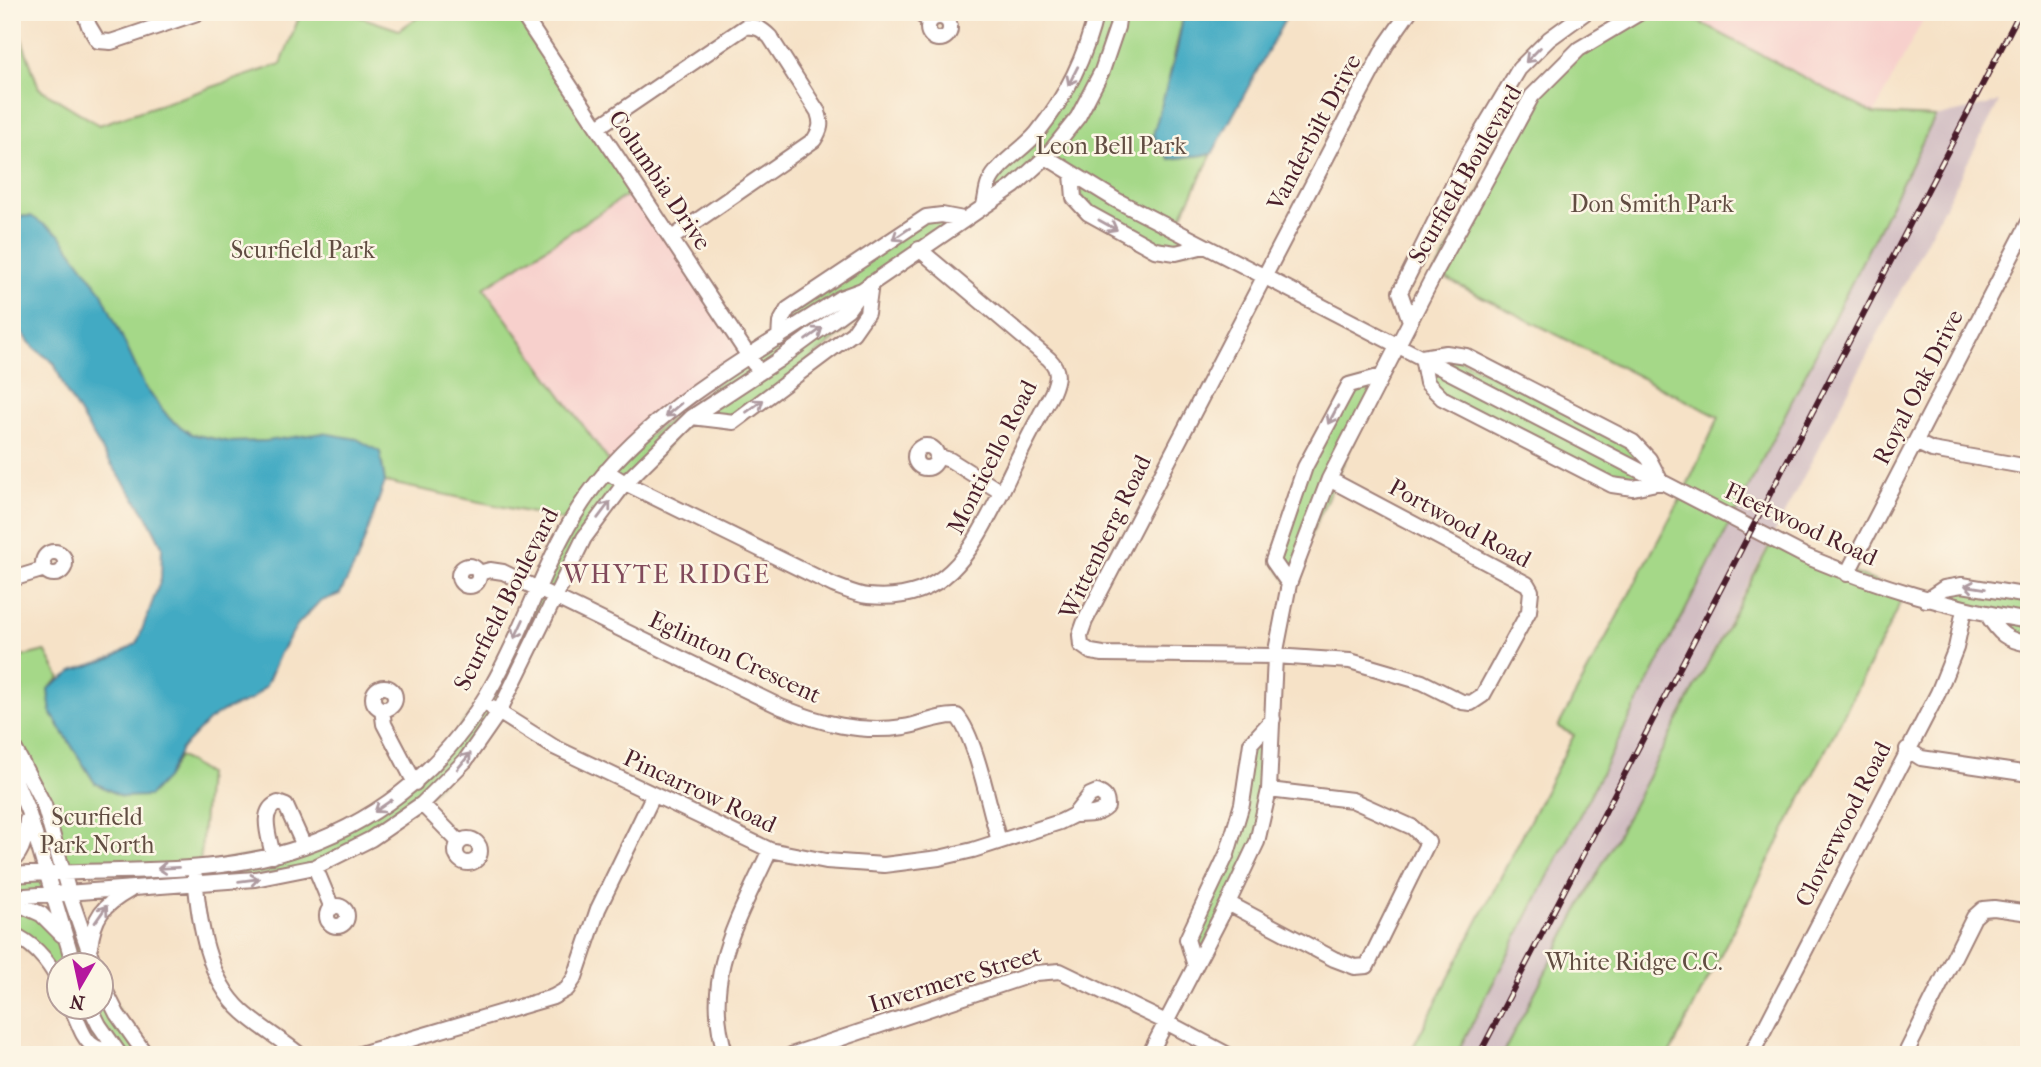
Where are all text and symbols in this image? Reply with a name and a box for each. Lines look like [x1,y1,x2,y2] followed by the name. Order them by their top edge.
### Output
[1524,47,1541,64] one-way arrow
[1261,49,1367,216] street label: Vanderbilt Drive
[1066,65,1080,86] one-way arrow
[1402,79,1528,268] street label: Scurfield Boulevard
[603,105,717,255] street label: Columbia Drive
[1035,132,1187,160] park label: Leon Bell Park
[1570,190,1734,218] park label: Don Smith Park
[1098,218,1118,232] one-way arrow
[891,227,911,241] one-way arrow
[231,236,376,264] park label: Scurfield Park
[1867,305,1969,469] street label: Royal Oak Drive
[804,327,823,341] one-way arrow
[941,374,1043,539] street label: Monticello Road
[745,399,764,414] one-way arrow
[664,402,682,418] one-way arrow
[1326,404,1339,425] one-way arrow
[1053,450,1157,625] street label: Wittenberg Road
[1384,472,1537,574] street label: Portwood Road
[1720,476,1883,572] street label: Fleetwood Road
[448,502,565,695] street label: Scurfield Boulevard
[597,502,612,520] one-way arrow
[562,559,771,590] district label: WHYTE RIDGE
[1964,580,1987,593] one-way arrow
[645,605,826,709] street label: Eglinton Crescent
[512,617,525,639] one-way arrow
[1789,736,1897,911] street label: Cloverwood Road
[619,743,782,839] street label: Pincarrow Road
[456,752,472,770] one-way arrow
[374,799,393,813] one-way arrow
[39,803,155,859] park label: Scurfield Park North
[157,862,180,875] one-way arrow
[237,873,259,886] one-way arrow
[94,905,108,924] one-way arrow
[865,939,1045,1019] street label: Invermere Street
[1544,948,1723,976] park label: White Ridge C.C.
[46,951,116,1021] north arrow
[68,990,86,1014] text: N

